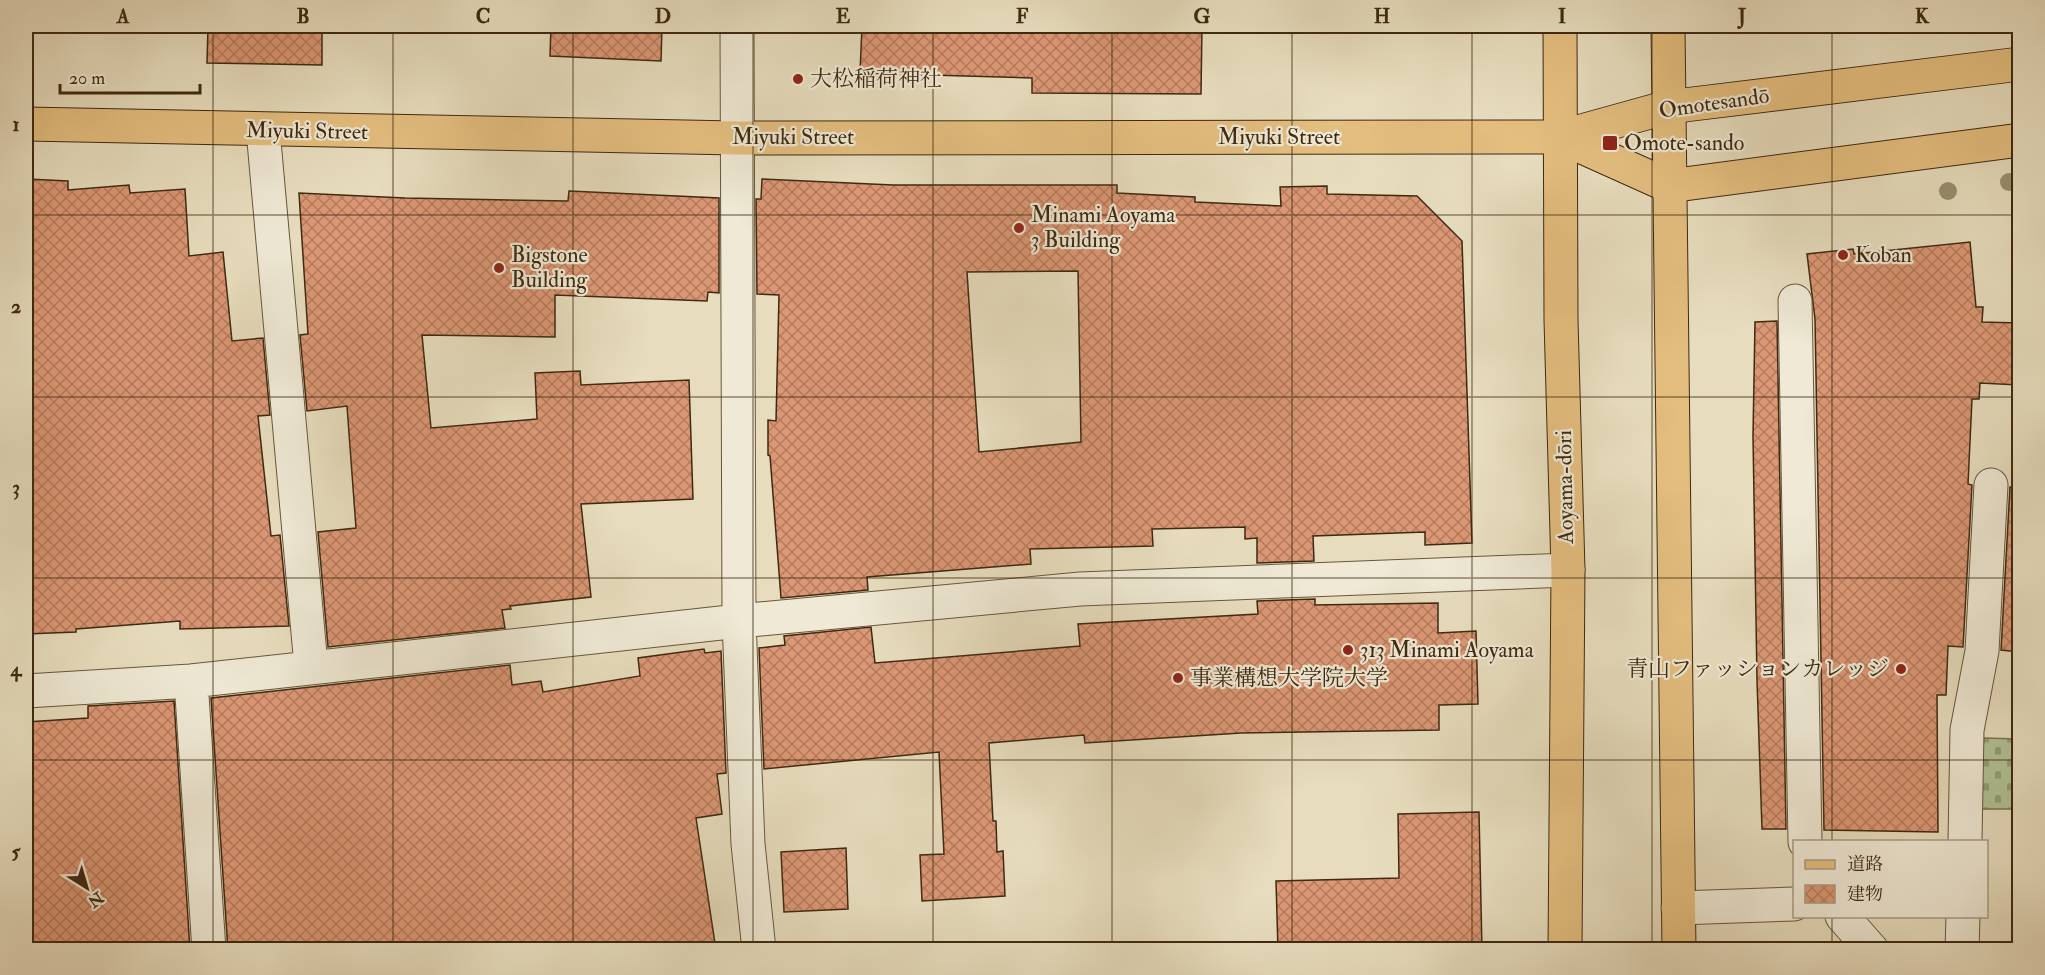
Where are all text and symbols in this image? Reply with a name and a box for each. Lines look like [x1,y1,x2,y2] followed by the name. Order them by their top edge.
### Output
[116,4,130,29] text: A
[296,4,310,29] text: B
[476,4,490,29] text: C
[655,4,671,29] text: D
[836,4,851,29] text: E
[1016,4,1029,29] text: F
[1194,4,1211,29] text: G
[1374,4,1390,29] text: H
[1558,4,1566,29] text: I
[1737,4,1746,29] text: J
[1915,4,1930,29] text: K
[60,57,200,95] scale bar
[810,65,942,93] place label: 大松稲荷神社
[69,67,105,90] text: 20 m
[791,72,805,86] marker: 大松稲荷神社
[1657,81,1771,125] street label: Omotesandō
[12,112,20,137] text: 1
[246,116,368,146] street label: Miyuki Street
[732,123,854,151] street label: Miyuki Street
[1218,123,1340,151] street label: Miyuki Street
[1624,129,1744,157] place label: Omote-sando
[1601,134,1619,152] marker: Omote-sando
[1031,201,1176,254] place label: Minami Aoyama 3 Building
[1012,221,1026,235] marker: Minami Aoyama 3 Building
[511,241,588,294] place label: Bigstone Building
[1855,241,1912,269] place label: Koban
[1836,248,1850,262] marker: Koban
[492,261,506,275] marker: Bigstone Building
[11,294,21,319] text: 2
[1550,430,1580,545] street label: Aoyama-dōri
[12,475,20,500] text: 3
[1360,636,1535,664] place label: 313 Minami Aoyama
[1341,643,1355,657] marker: 313 Minami Aoyama
[1626,655,1889,683] place label: 青山ファッションカレッジ
[10,657,23,682] text: 4
[1894,662,1908,676] marker: 青山ファッションカレッジ
[1190,664,1388,692] place label: 事業構想大学院大学
[1171,671,1185,685] marker: 事業構想大学院大学
[12,839,22,864] text: 5
[1793,840,1988,918] legend
[1847,853,1883,876] text: 道路
[57,858,117,918] north arrow
[1847,883,1883,906] text: 建物
[83,886,108,912] text: N

